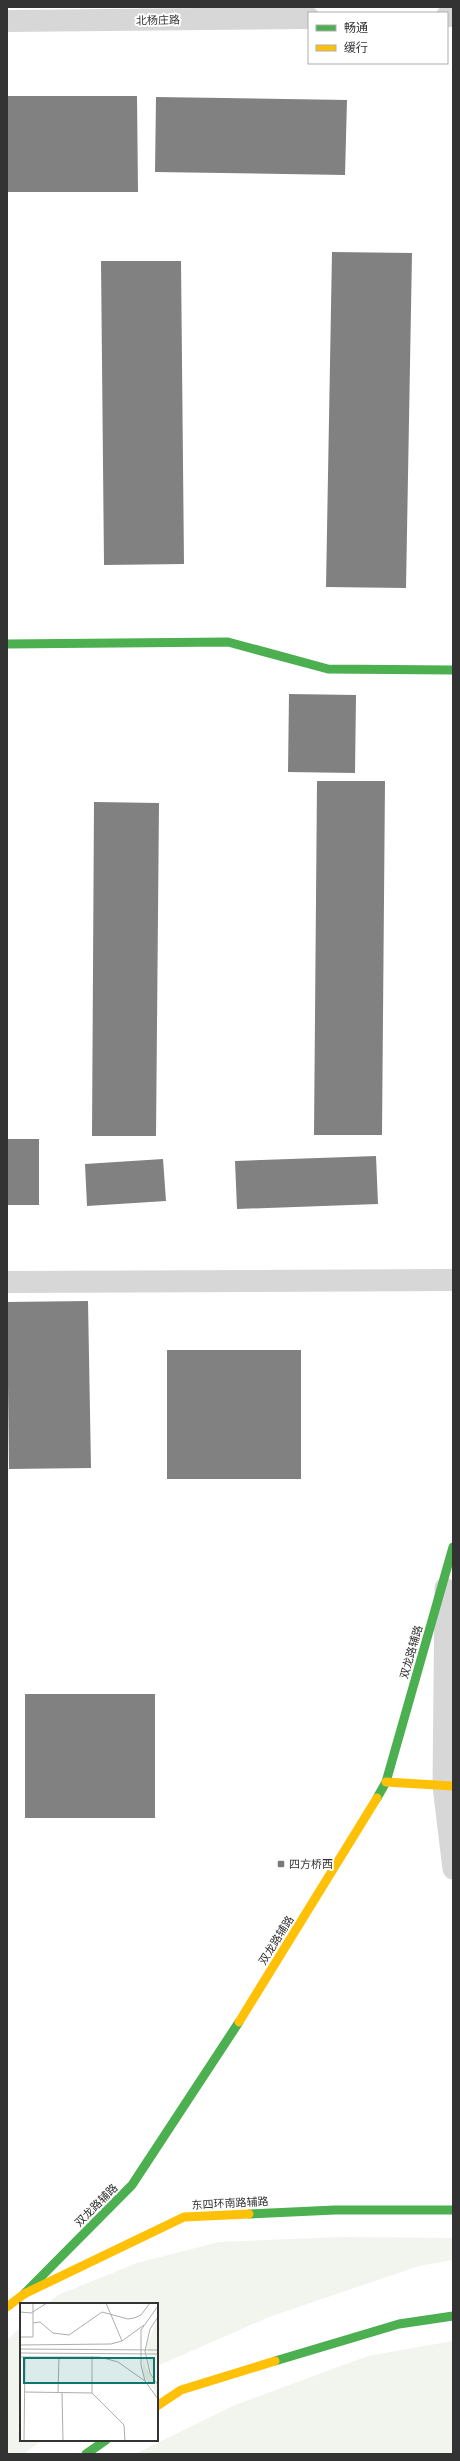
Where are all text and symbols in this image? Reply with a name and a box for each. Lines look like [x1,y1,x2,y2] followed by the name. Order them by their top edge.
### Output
[308,12,448,64] legend
[136,13,180,27] street label: 北杨庄路
[344,20,368,36] text: 畅通
[344,40,368,56] text: 缓行
[397,1624,425,1680] street label: 双龙路辅路
[289,1857,333,1871] place label: 四方桥西
[276,1859,286,1869] marker: 四方桥西
[255,1913,297,1967] street label: 双龙路辅路
[72,2181,120,2229] street label: 双龙路辅路
[191,2194,269,2212] street label: 东四环南路辅路
[20,2303,158,2441] inset map

